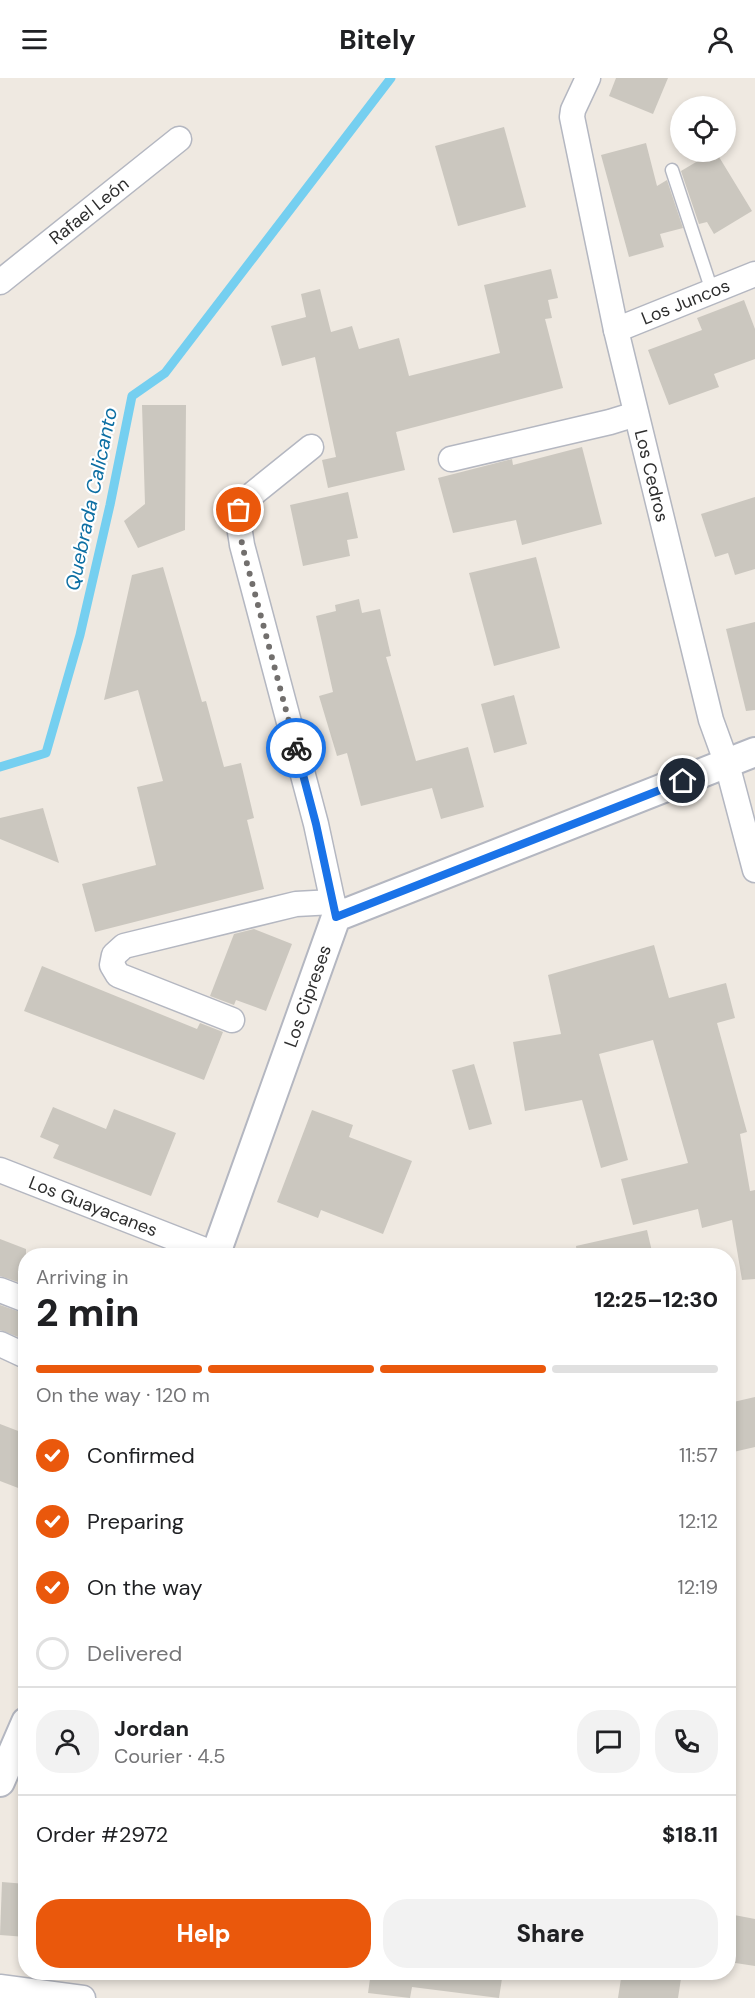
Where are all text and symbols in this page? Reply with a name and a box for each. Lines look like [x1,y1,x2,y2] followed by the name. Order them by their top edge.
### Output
[339,22,416,57] text: Bitely
[18,23,51,56] icon: menu
[704,23,737,56] icon: person
[670,96,736,162] map controls
[670,96,736,162] button: locate
[44,172,134,250] street label: Rafael León
[638,273,733,331] street label: Los Juncos
[59,405,123,593] water label: Quebrada Calicanto
[629,427,674,524] street label: Los Cedros
[213,484,264,535] pin
[222,493,255,526] icon: bag
[266,718,326,778] courier
[280,732,313,765] icon: bike
[657,755,708,806] pin
[666,764,699,797] icon: home
[278,942,337,1051] street label: Los Cipreses
[25,1170,161,1242] street label: Los Guayacanes
[36,1264,128,1290] text: Arriving in
[594,1285,718,1314] text: 12:25–12:30
[36,1287,140,1338] text: 2 min
[36,1382,210,1408] text: On the way · 120 m
[36,1439,69,1472] icon: check
[87,1441,195,1470] text: Confirmed
[679,1442,718,1468] text: 11:57
[36,1505,69,1538] icon: check
[87,1507,184,1536] text: Preparing
[678,1508,718,1534] text: 12:12
[36,1571,69,1604] icon: check
[87,1573,202,1602] text: On the way
[677,1574,718,1600] text: 12:19
[87,1639,182,1668] text: Delivered
[36,1710,99,1773] button: person
[577,1710,640,1773] button: chat
[655,1710,718,1773] button: phone
[114,1714,189,1743] text: Jordan
[114,1743,226,1769] text: Courier · 4.5
[36,1820,168,1849] text: Order #2972
[662,1820,718,1849] text: $18.11
[36,1899,371,1968] button: Help
[383,1899,718,1968] button: Share

